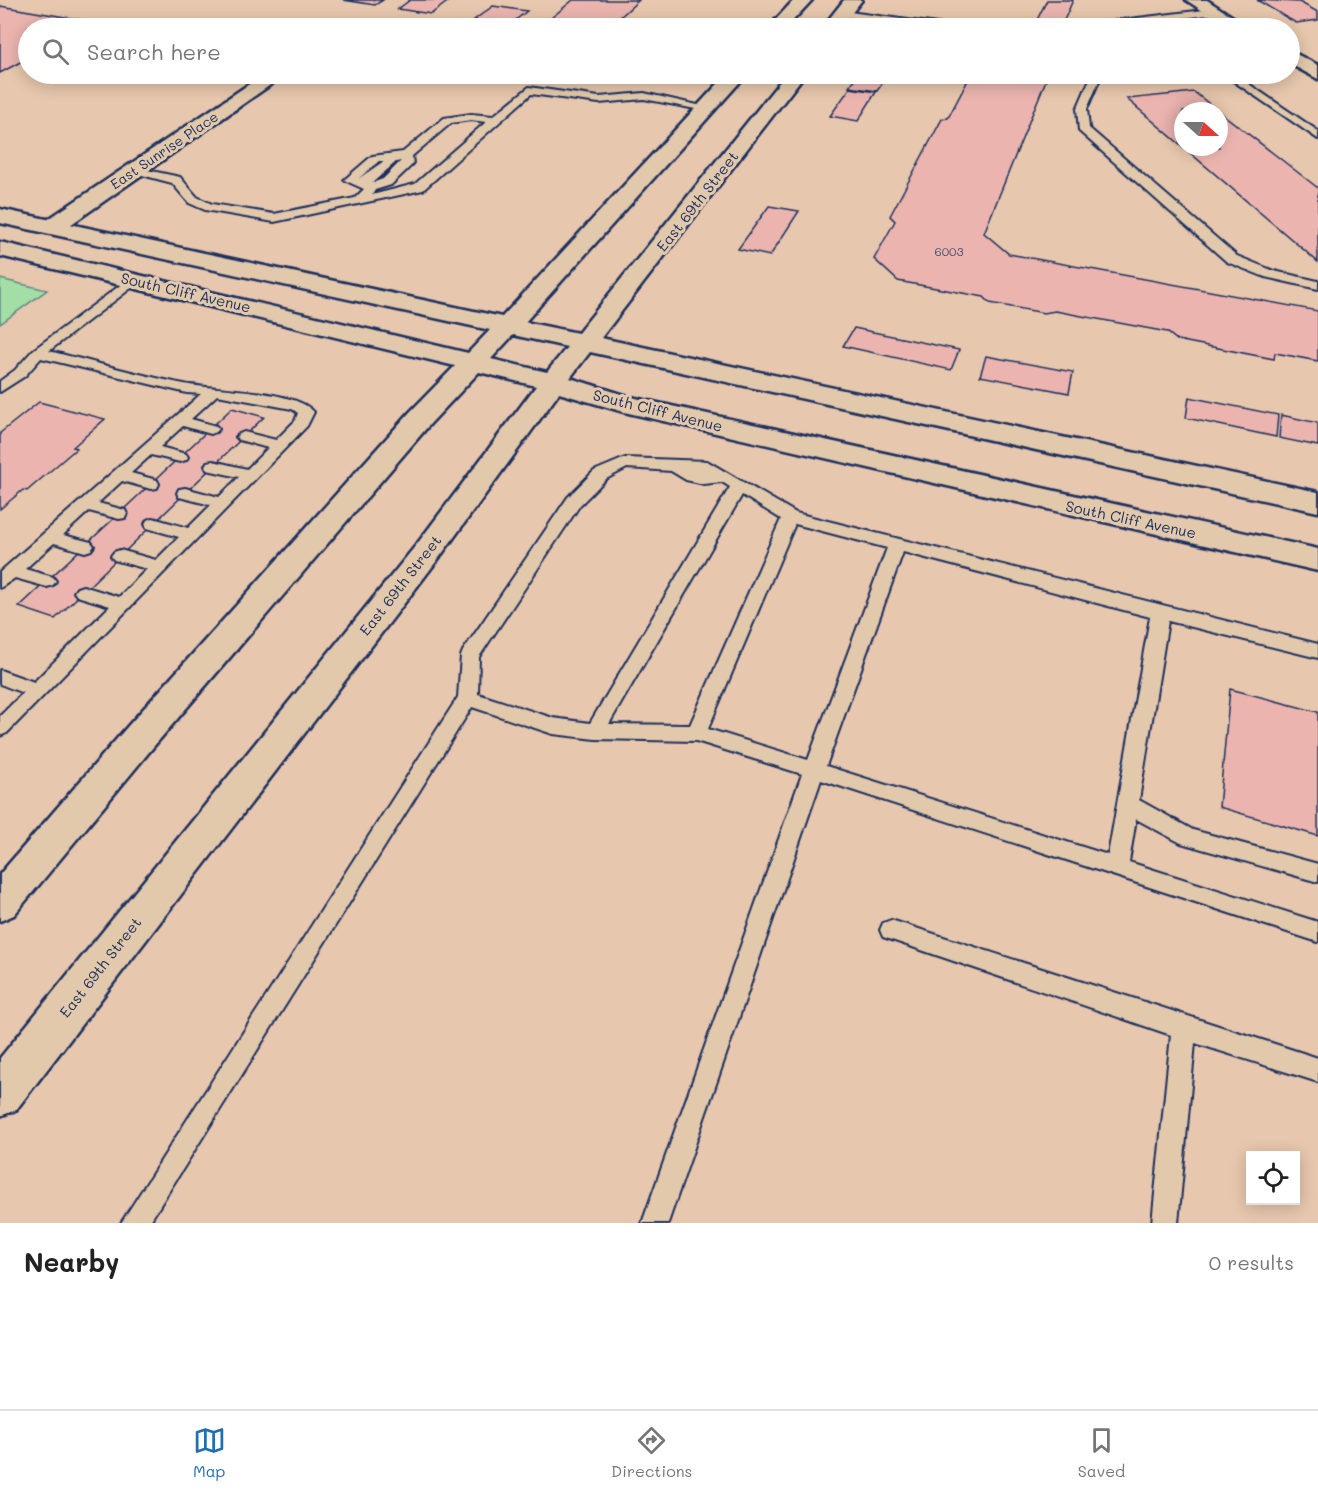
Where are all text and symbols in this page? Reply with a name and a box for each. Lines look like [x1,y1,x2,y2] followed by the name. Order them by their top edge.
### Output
[18,18,1300,84] search box
[39,35,72,68] icon: search
[87,37,221,66] text: Search here
[1174,102,1228,156] north arrow
[106,107,222,193] street label: East Sunrise Place
[652,147,742,255] street label: East 69th Street
[934,243,964,259] house number: 6003
[119,267,253,317] street label: South Cliff Avenue
[591,384,725,436] street label: South Cliff Avenue
[1064,495,1198,543] street label: South Cliff Avenue
[355,531,445,639] street label: East 69th Street
[55,913,145,1021] street label: East 69th Street
[1246,1151,1300,1205] map controls
[1246,1151,1300,1205] button: locate
[24,1245,119,1279] text: Nearby
[1209,1249,1294,1275] text: 0 results
[193,1424,226,1481] tab: Map
[611,1424,692,1481] tab: Directions
[1078,1424,1125,1481] tab: Saved

